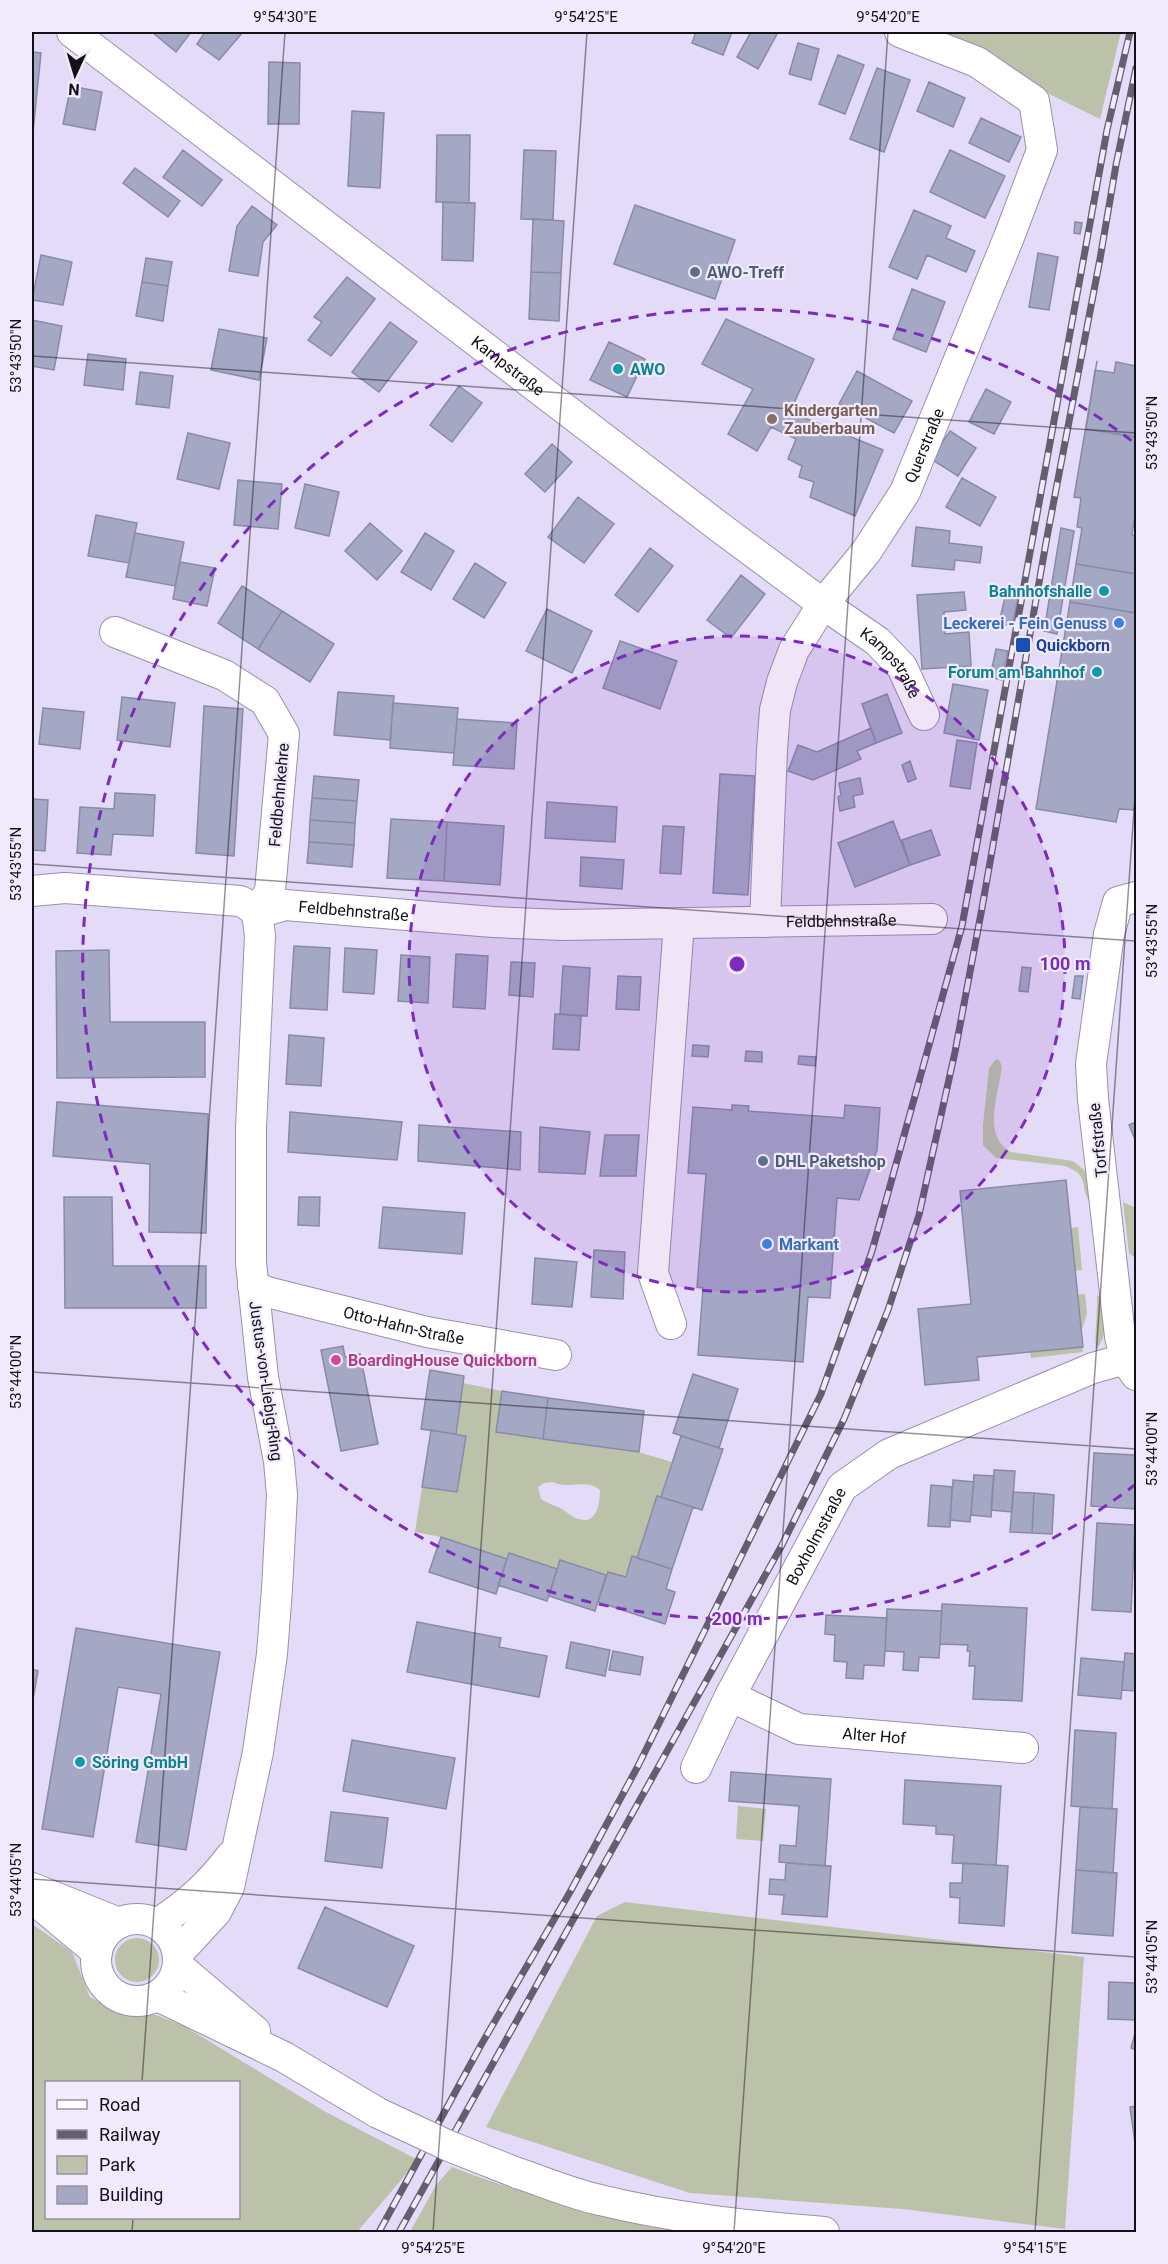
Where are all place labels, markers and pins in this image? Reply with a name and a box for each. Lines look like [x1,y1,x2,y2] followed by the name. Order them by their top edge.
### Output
[707,263,784,282] place label: AWO-Treff
[688,265,702,279] marker: AWO-Treff
[630,360,665,379] place label: AWO
[611,362,625,376] marker: AWO
[784,401,878,438] place label: Kindergarten Zauberbaum
[765,412,779,426] marker: Kindergarten Zauberbaum
[989,582,1092,601] place label: Bahnhofshalle
[1097,584,1111,598] marker: Bahnhofshalle
[943,614,1107,633] place label: Leckerei - Fein Genuss
[1112,616,1126,630] marker: Leckerei - Fein Genuss
[1014,636,1032,654] marker: Quickborn
[1036,636,1110,655] place label: Quickborn
[948,663,1085,682] place label: Forum am Bahnhof
[1090,665,1104,679] marker: Forum am Bahnhof
[727,954,747,974] centre of rings
[775,1152,886,1171] place label: DHL Paketshop
[756,1154,770,1168] marker: DHL Paketshop
[779,1235,840,1254] place label: Markant
[760,1237,774,1251] marker: Markant
[348,1351,537,1370] place label: BoardingHouse Quickborn
[329,1353,343,1367] marker: BoardingHouse Quickborn
[92,1753,188,1772] place label: Söring GmbH
[73,1755,87,1769] marker: Söring GmbH

